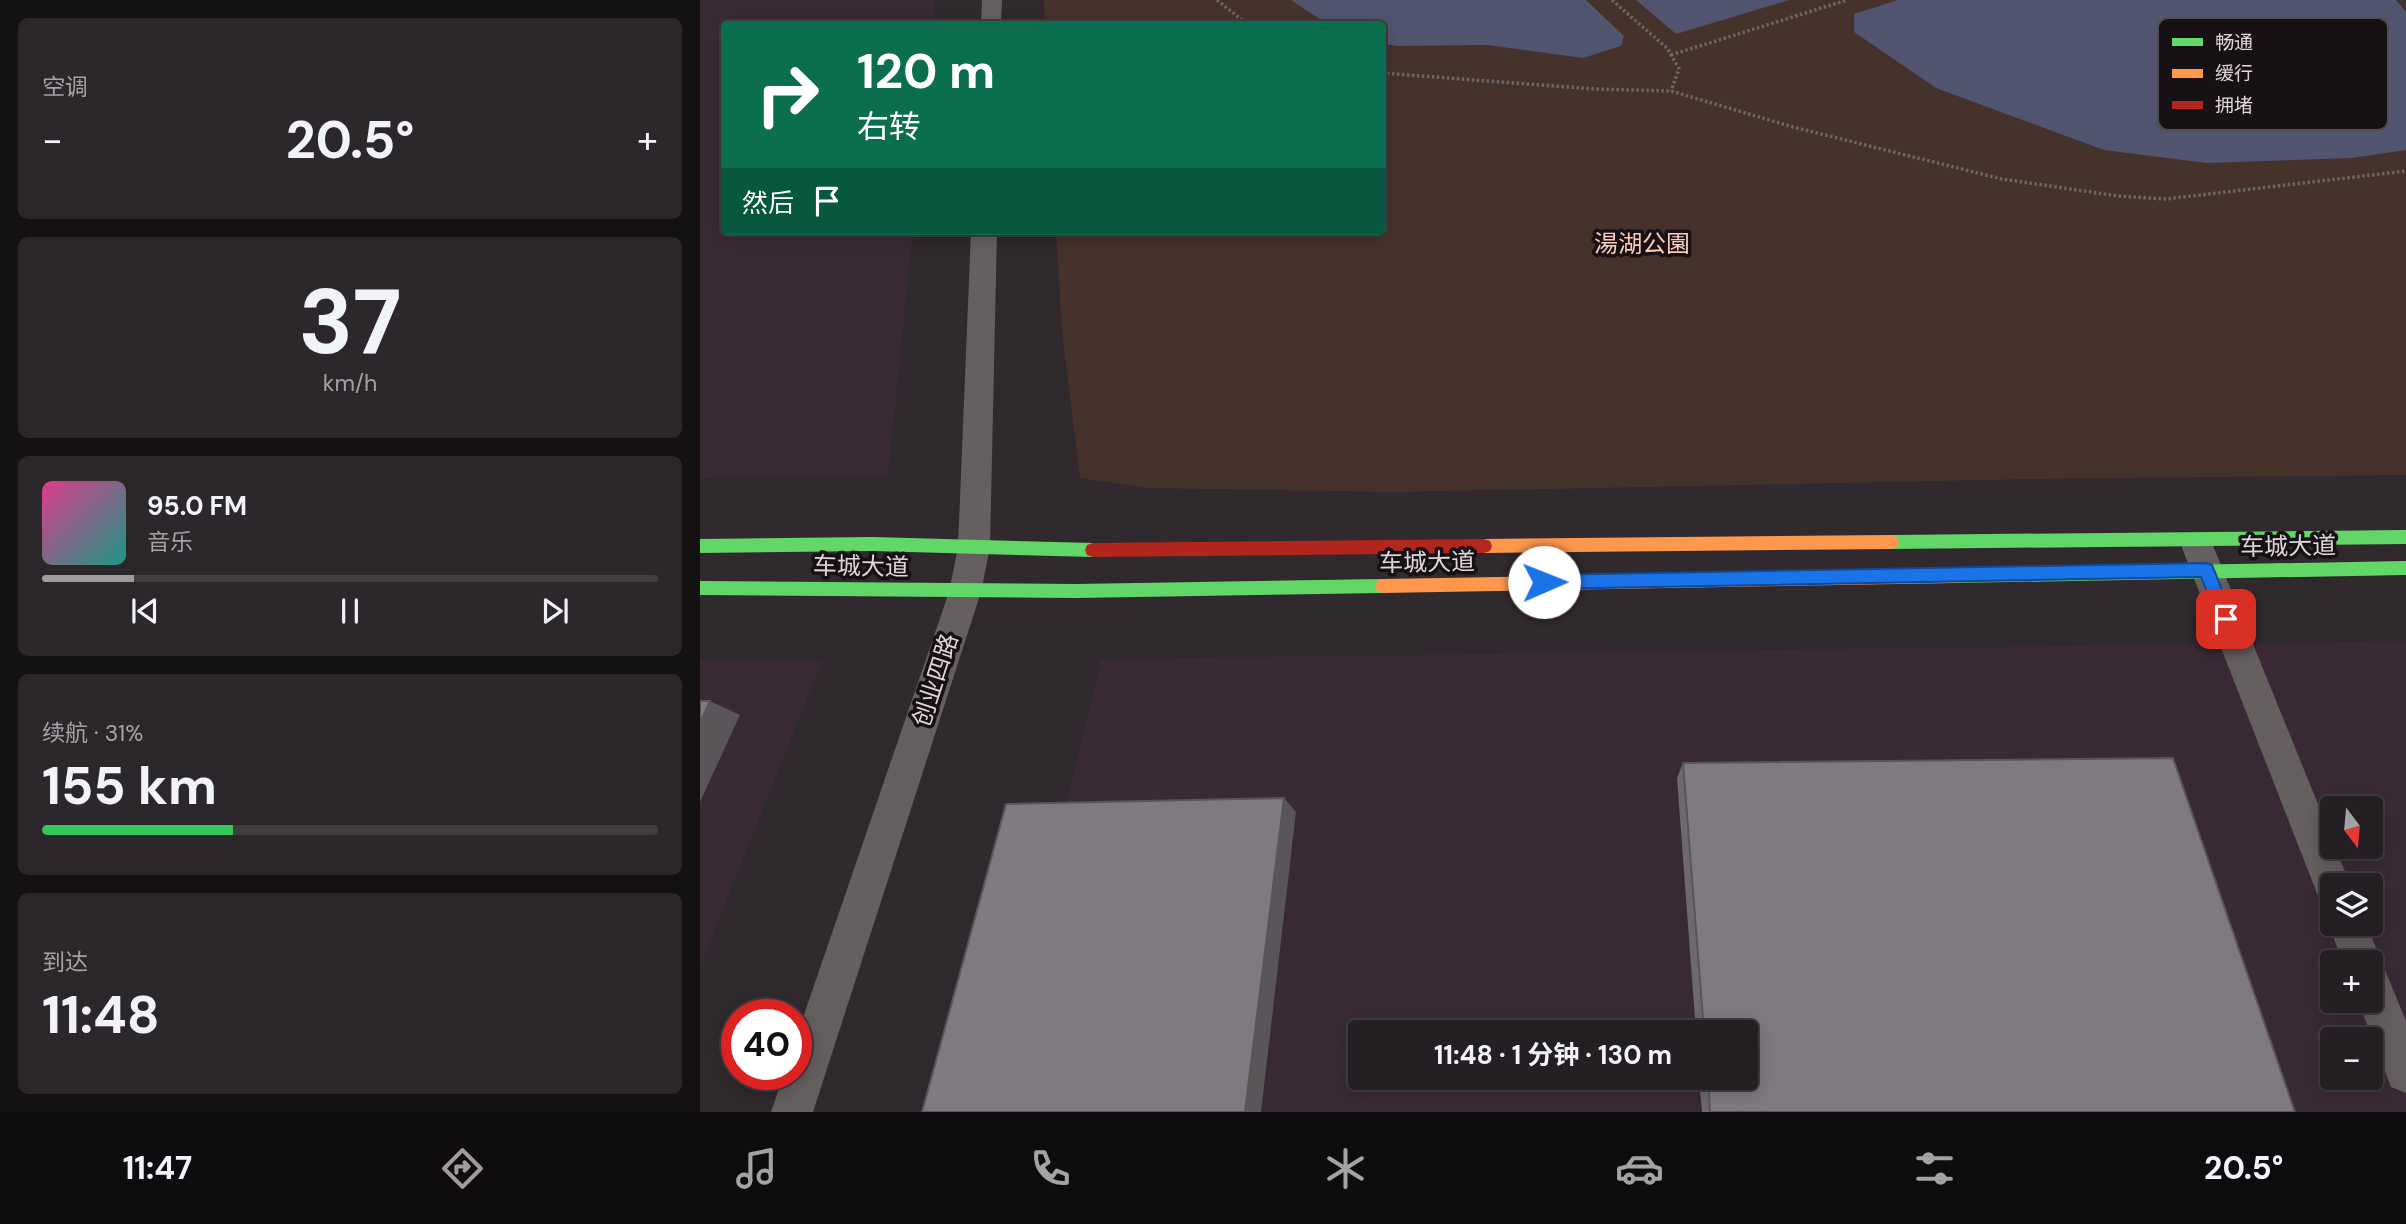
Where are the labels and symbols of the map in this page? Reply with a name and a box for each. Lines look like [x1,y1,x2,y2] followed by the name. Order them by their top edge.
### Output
[2158,18,2388,130] legend
[2215,30,2253,55] text: 畅通
[2215,61,2253,86] text: 缓行
[2215,93,2253,118] text: 拥堵
[1594,228,1690,259] park label: 湯湖公園
[2240,530,2336,562] street label: 车城大道
[1507,545,1581,619] position arrow
[1379,546,1475,578] street label: 车城大道
[813,550,909,582] street label: 车城大道
[2196,589,2256,649] pin
[905,630,965,730] street label: 创业四路
[2320,796,2384,859] north arrow
[721,999,812,1090] speed limit sign: 40

